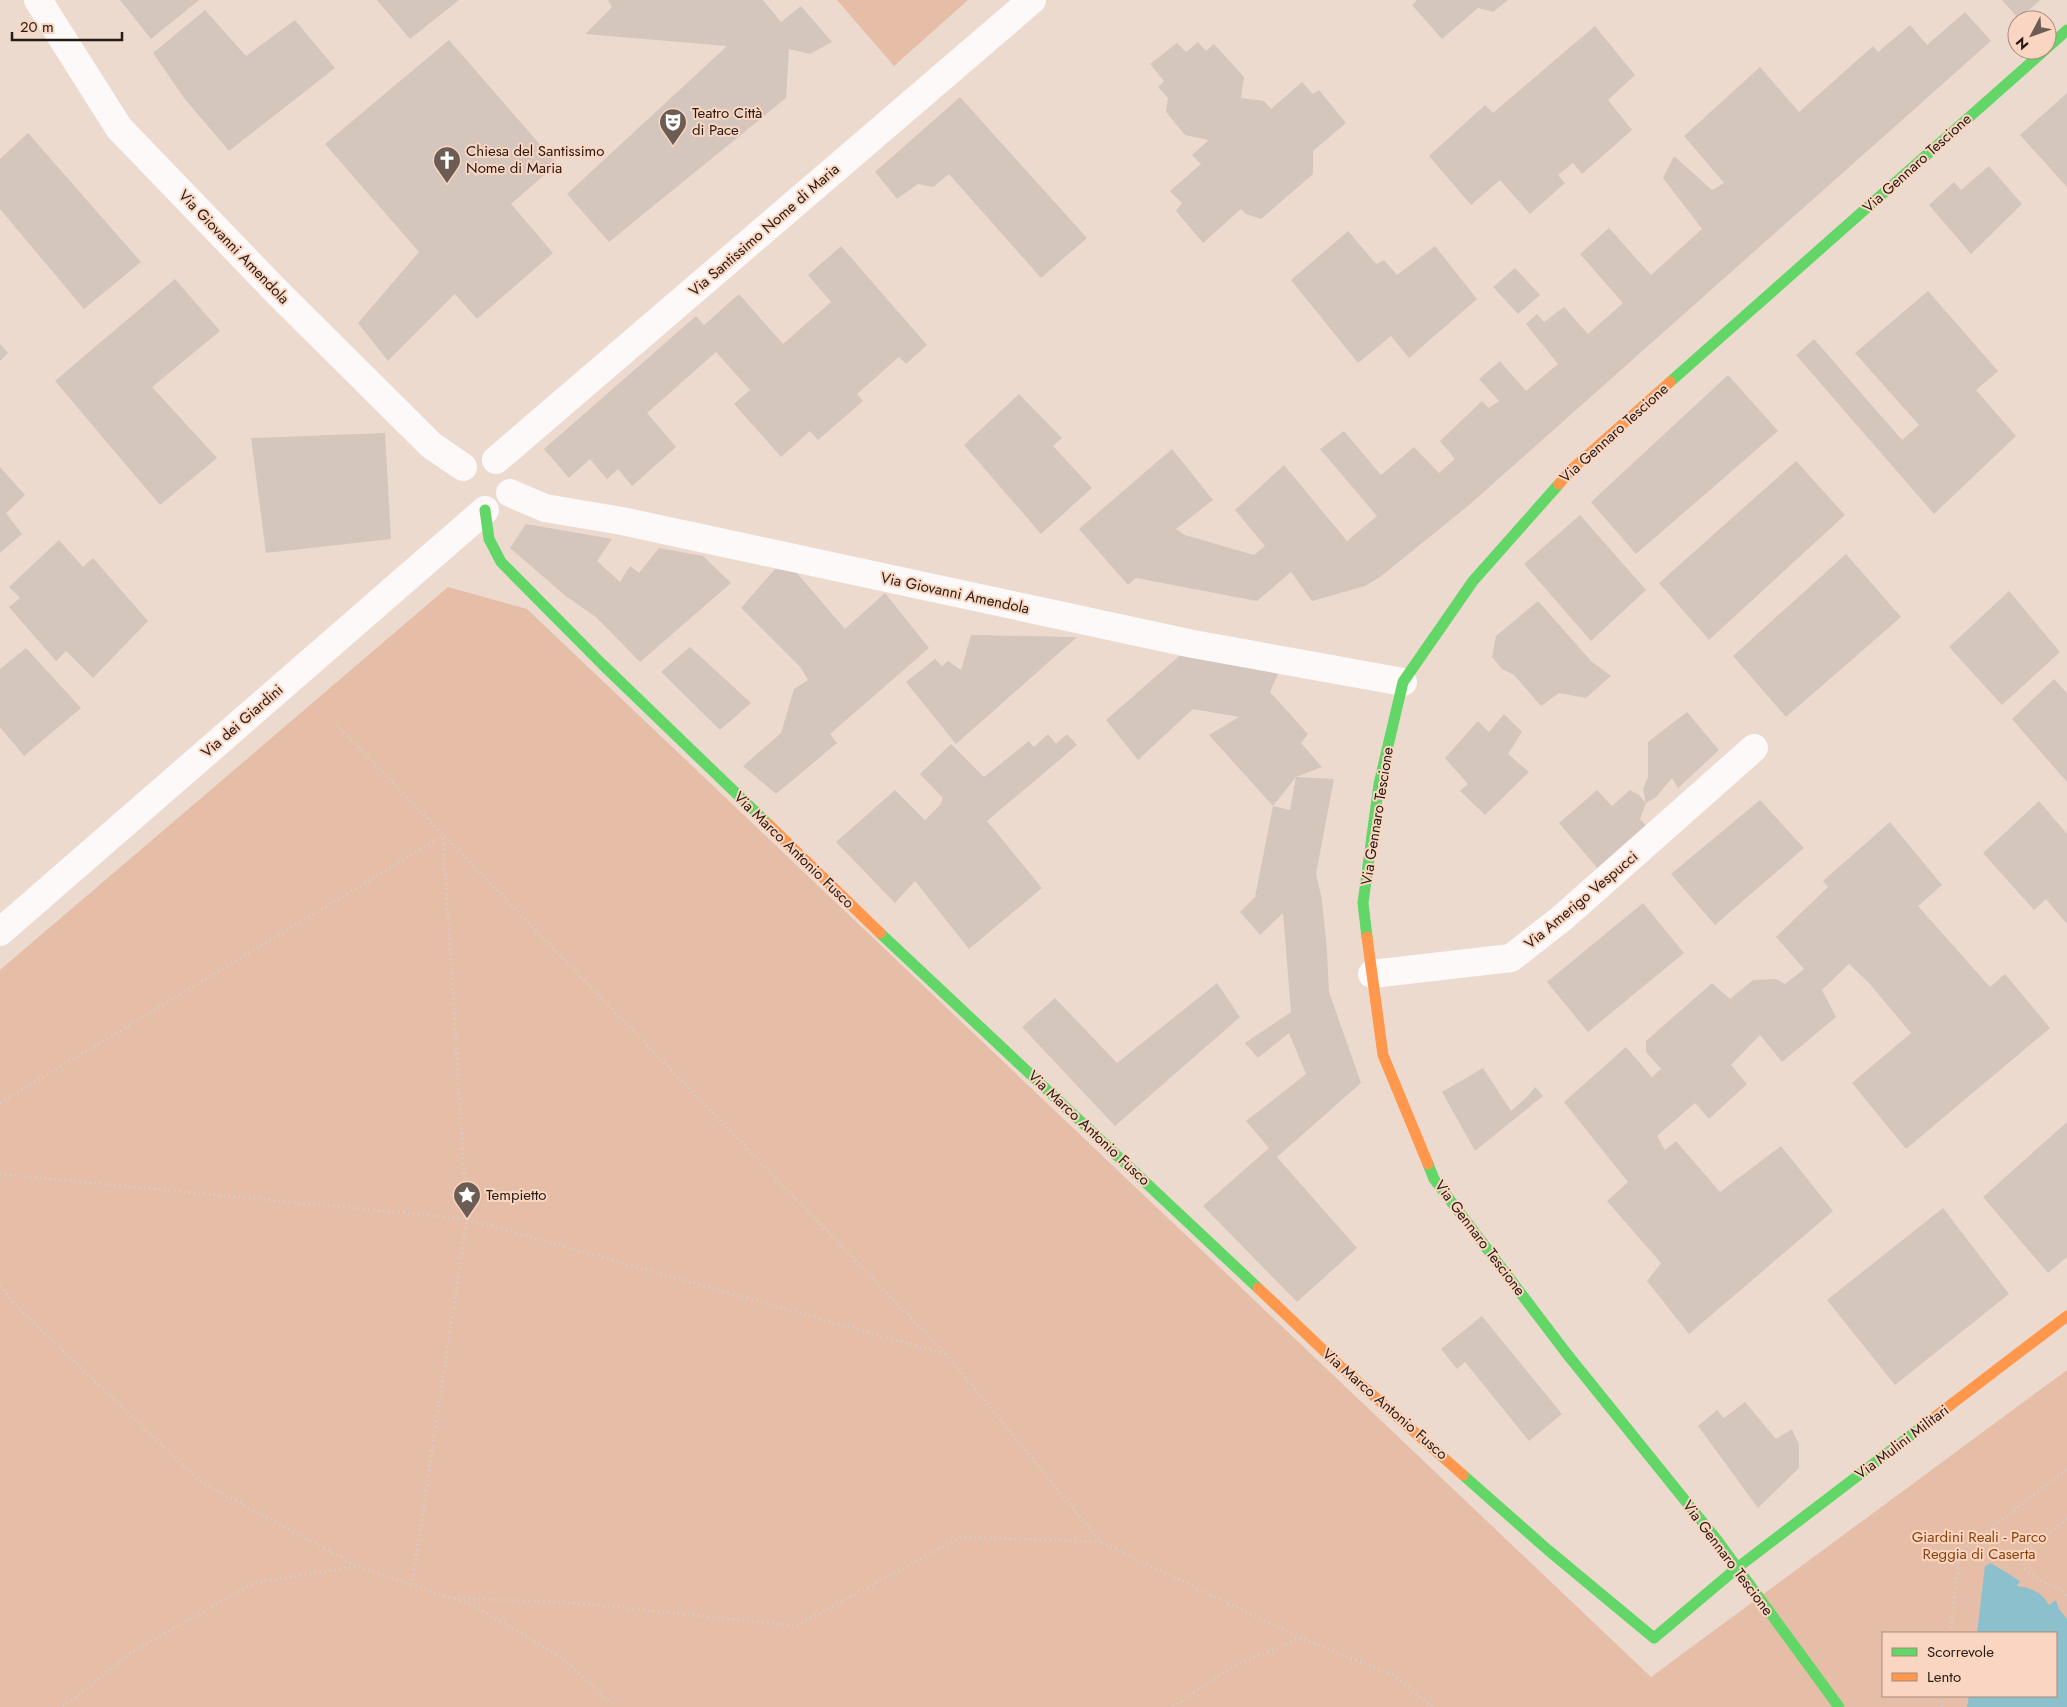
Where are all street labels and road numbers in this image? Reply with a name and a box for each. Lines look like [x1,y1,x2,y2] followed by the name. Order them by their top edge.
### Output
[1858,108,1976,218] street label: Via Gennaro Tescione
[684,158,844,302] street label: Via Santissimo Nome di Maria
[173,185,295,309] street label: Via Giovanni Amendola
[1555,378,1673,488] street label: Via Gennaro Tescione
[879,566,1031,620] street label: Via Giovanni Amendola
[196,679,288,763] street label: Via dei Giardini
[1355,745,1399,887] street label: Via Gennaro Tescione
[729,786,859,914] street label: Via Marco Antonio Fusco
[1519,846,1643,954] street label: Via Amerigo Vespucci
[1023,1065,1155,1191] street label: Via Marco Antonio Fusco
[1429,1176,1531,1301] street label: Via Gennaro Tescione
[1317,1343,1453,1465] street label: Via Marco Antonio Fusco
[1850,1399,1954,1485] street label: Via Mulini Militari
[1677,1496,1779,1621] street label: Via Gennaro Tescione

